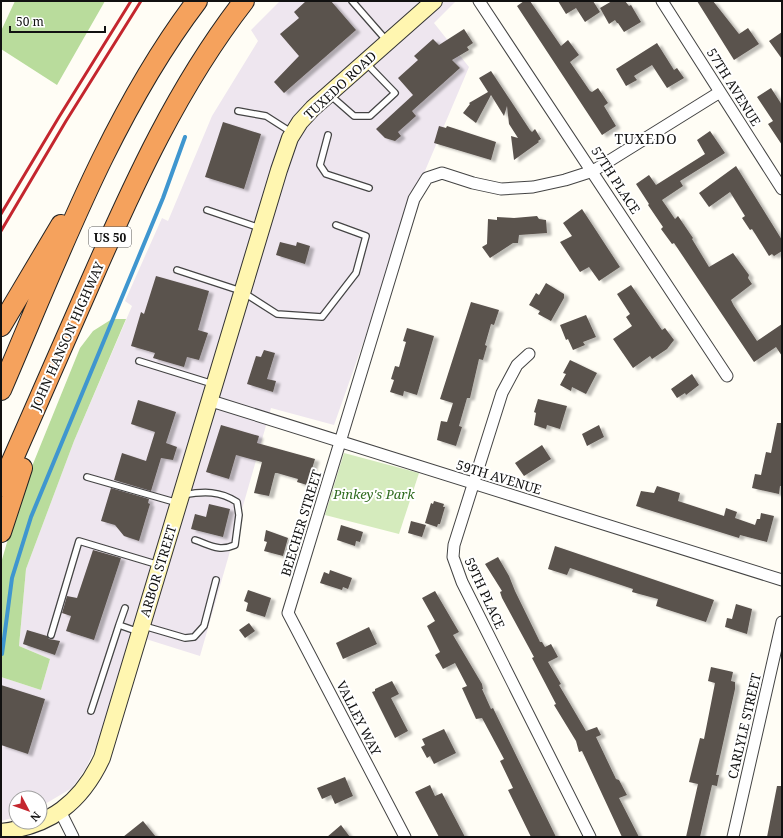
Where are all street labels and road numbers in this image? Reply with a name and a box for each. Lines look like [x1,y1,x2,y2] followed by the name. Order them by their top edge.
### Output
[703,45,765,129] street label: 57TH AVENUE
[300,47,380,123] street label: TUXEDO ROAD
[587,143,645,217] street label: 57TH PLACE
[89,227,131,247] road number: US 50
[26,258,108,414] street label: JOHN HANSON HIGHWAY
[454,455,544,499] street label: 59TH AVENUE
[276,468,326,578] street label: BEECHER STREET
[135,523,181,619] street label: ARBOR STREET
[461,554,509,632] street label: 59TH PLACE
[723,671,765,781] street label: CARLYLE STREET
[332,678,386,759] street label: VALLEY WAY

